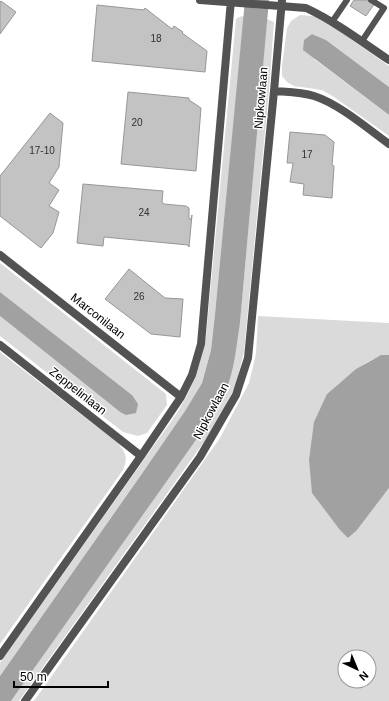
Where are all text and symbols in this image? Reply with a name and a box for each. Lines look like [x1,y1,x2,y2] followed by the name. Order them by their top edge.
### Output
[150,33,162,44] house number: 18
[251,66,271,130] street label: Nipkowlaan
[131,117,143,128] house number: 20
[29,145,55,156] house number: 17-10
[301,149,313,160] house number: 17
[138,207,150,218] house number: 24
[68,290,128,342] street label: Marconilaan
[133,291,145,302] house number: 26
[47,364,109,418] street label: Zeppelinlaan
[190,380,232,442] street label: Nipkowlaan
[337,649,377,689] north arrow
[14,663,108,689] scale bar
[357,669,371,683] text: N
[20,670,47,684] text: 50 m

